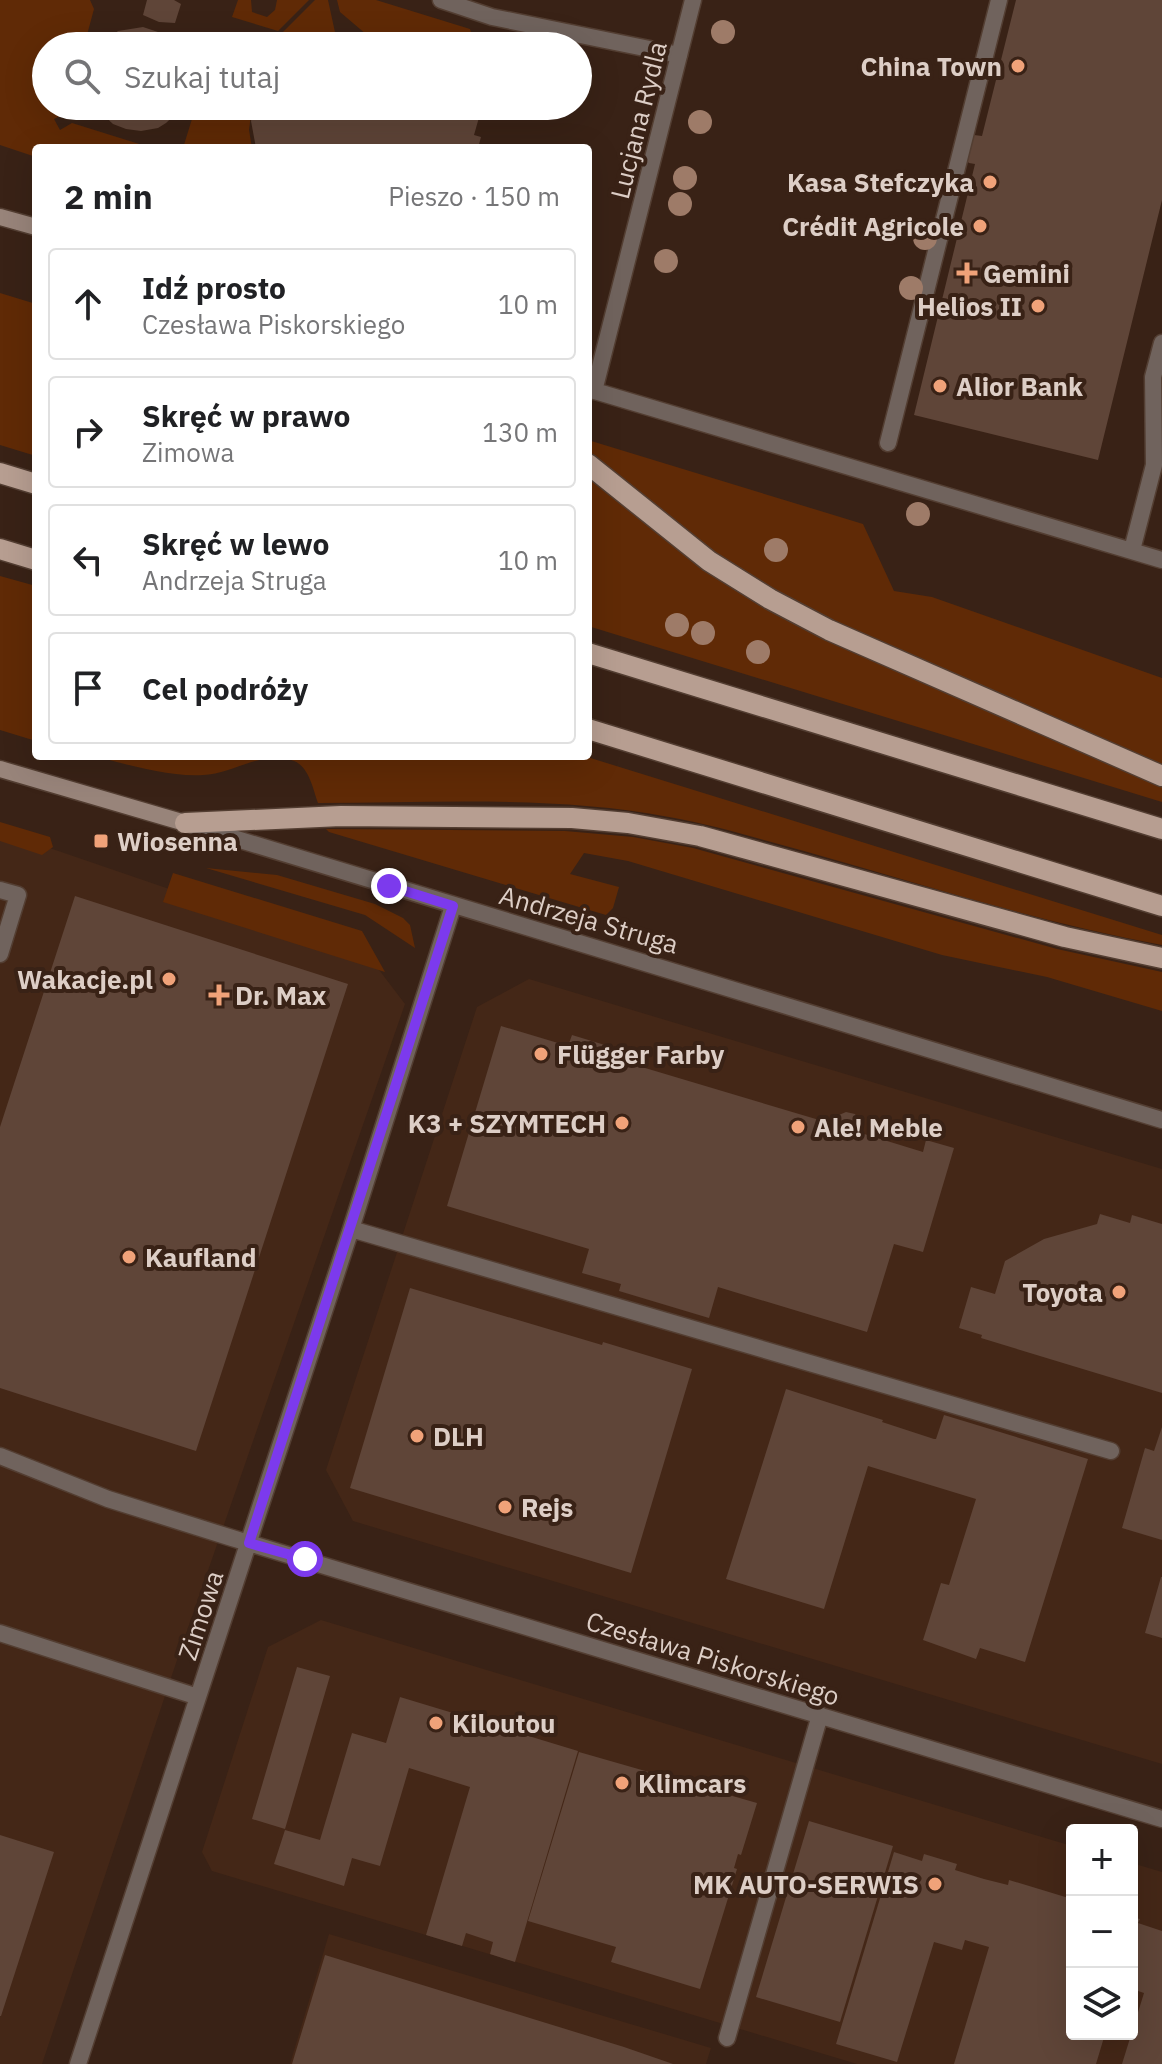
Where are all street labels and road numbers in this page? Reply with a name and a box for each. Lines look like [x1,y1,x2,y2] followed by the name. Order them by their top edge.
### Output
[602,38,674,202] street label: Lucjana Rydla
[496,877,683,961] street label: Andrzeja Struga
[170,1566,230,1664] street label: Zimowa
[582,1603,844,1713] street label: Czesława Piskorskiego

